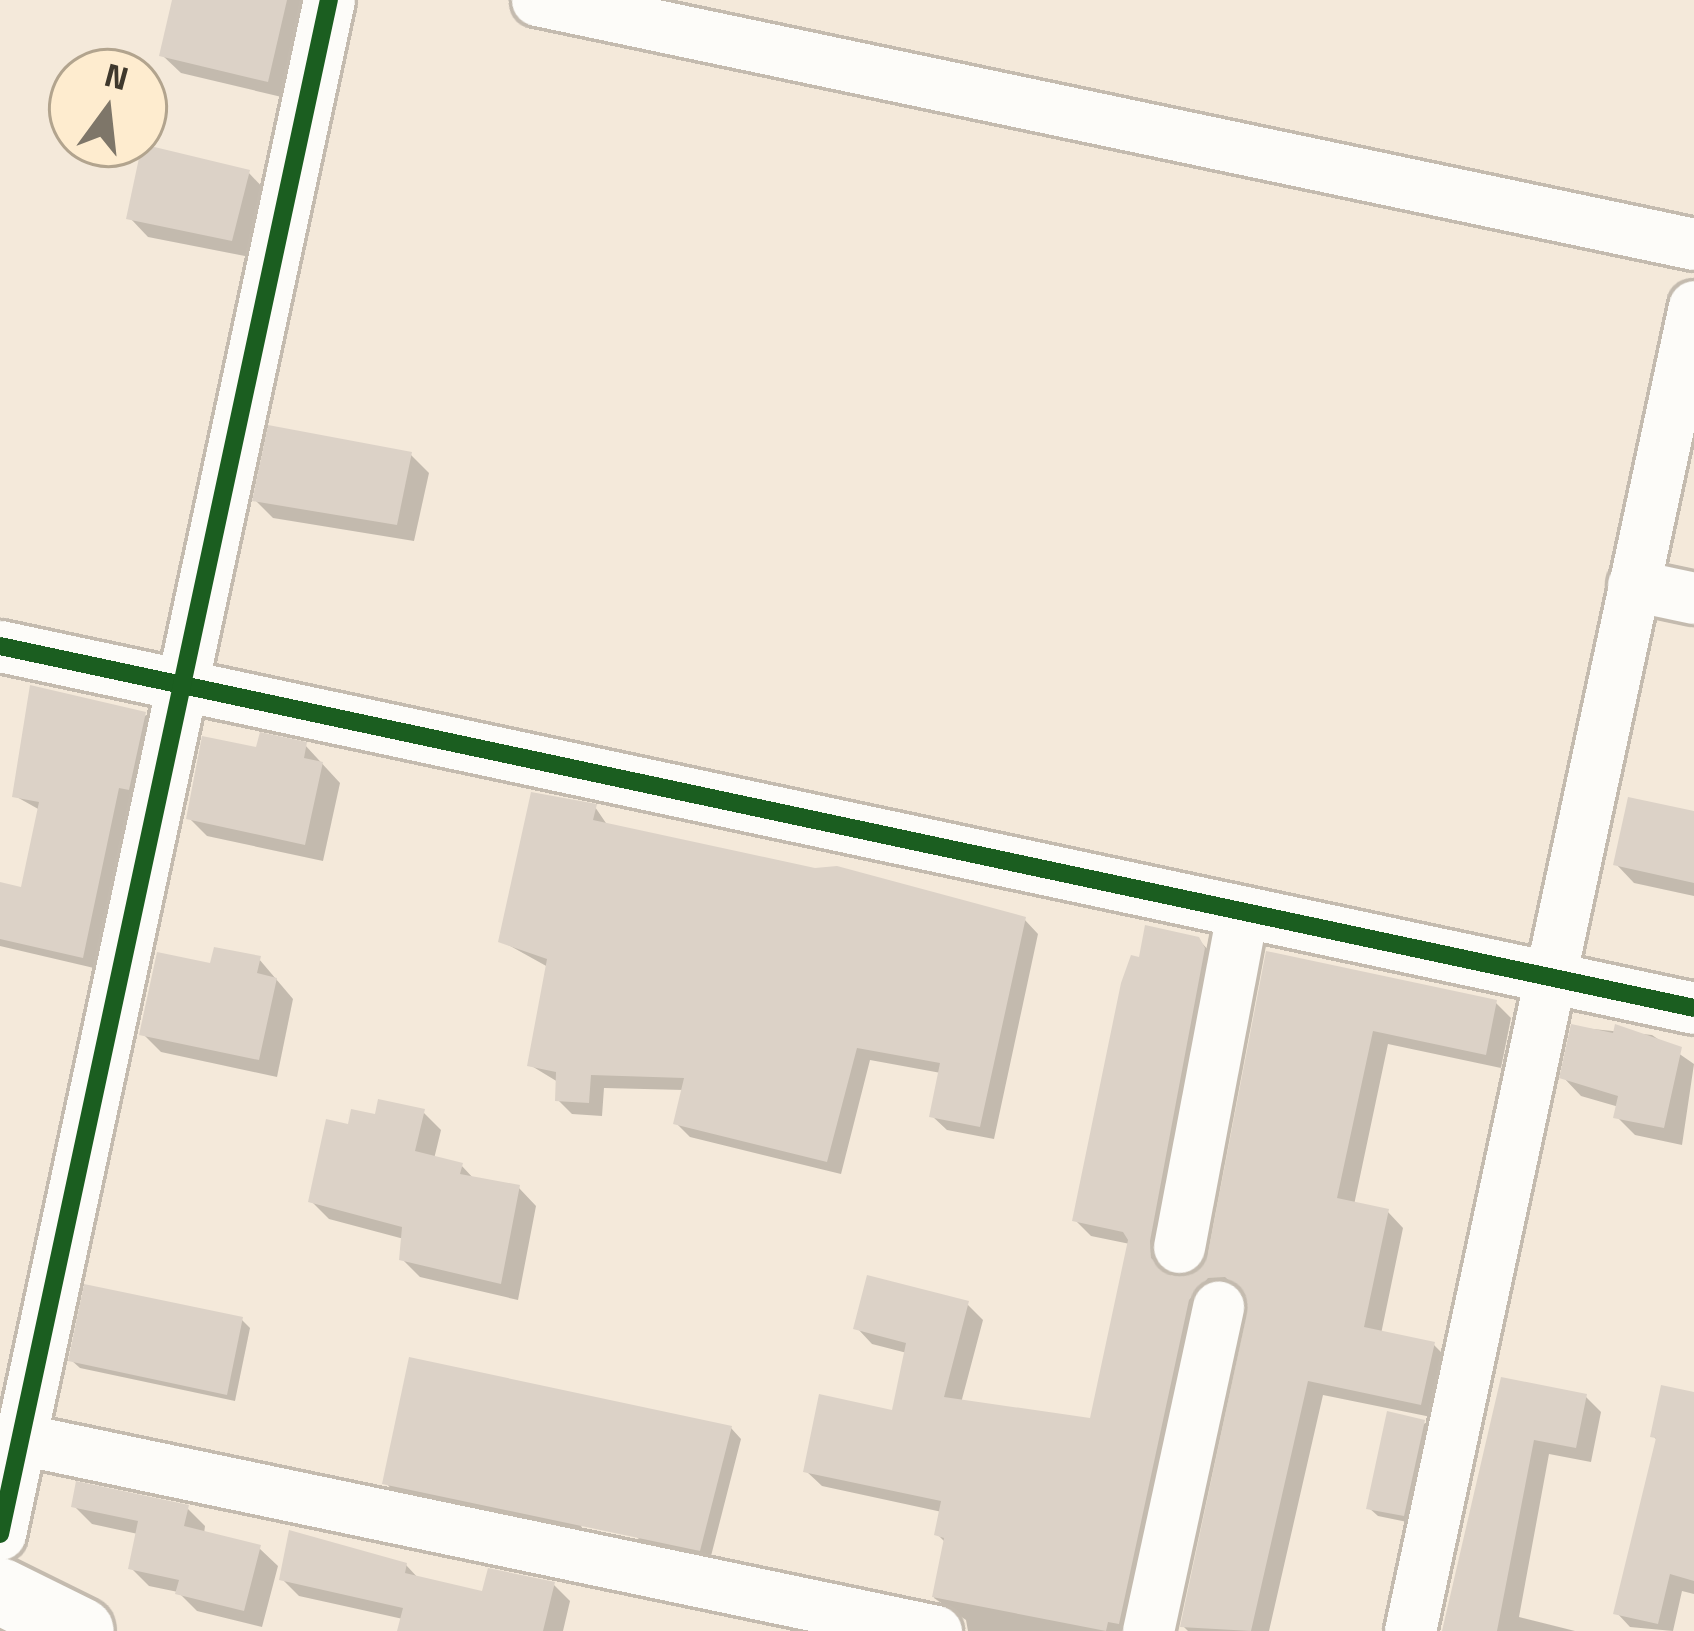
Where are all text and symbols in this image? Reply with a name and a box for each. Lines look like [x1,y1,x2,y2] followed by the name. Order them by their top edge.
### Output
[48,48,168,168] north arrow
[99,49,134,103] text: N

